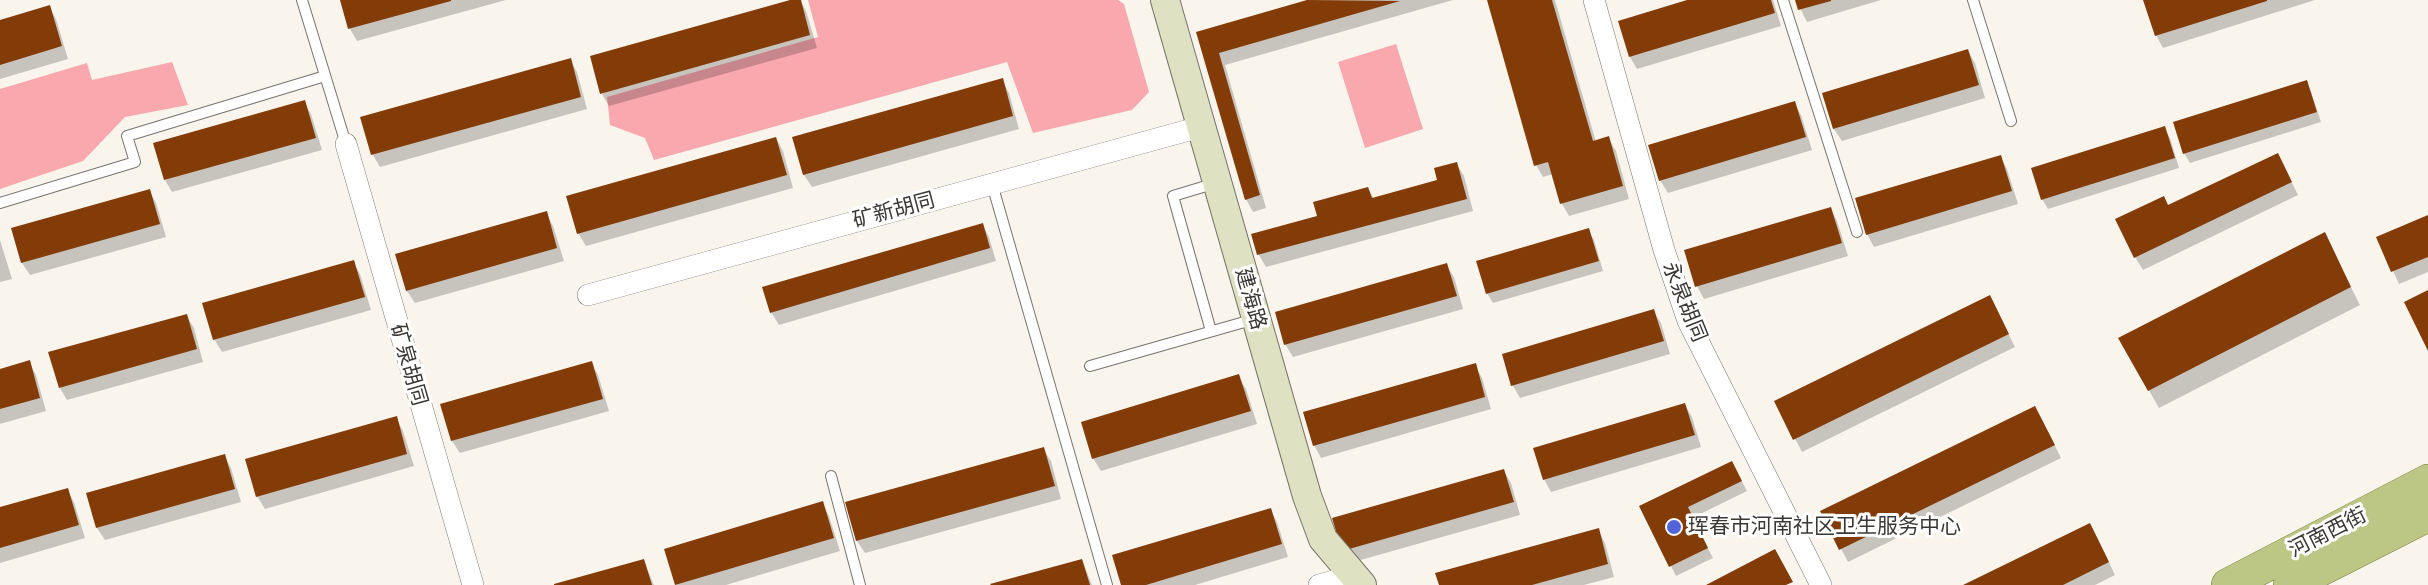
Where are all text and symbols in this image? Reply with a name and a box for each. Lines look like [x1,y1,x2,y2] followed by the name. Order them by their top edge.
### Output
[850,188,938,234] street label: 矿新胡同
[1657,258,1711,346] street label: 永泉胡同
[1229,265,1271,333] street label: 建海路
[384,321,432,409] street label: 矿泉胡同
[2285,503,2371,563] street label: 河南西街
[1688,514,1961,540] place label: 珲春市河南社区卫生服务中心
[1665,518,1683,536] marker: 珲春市河南社区卫生服务中心

